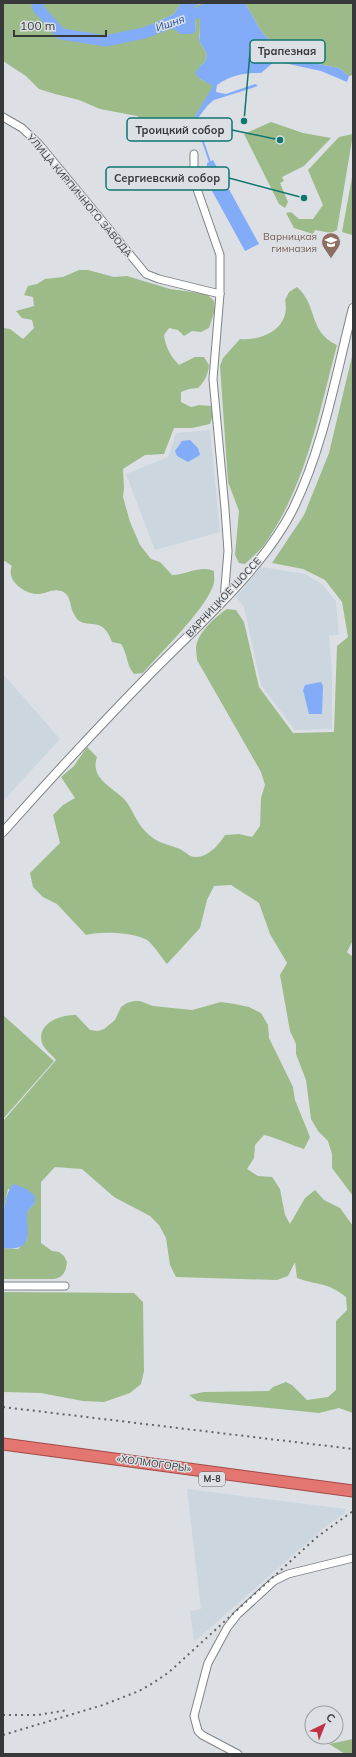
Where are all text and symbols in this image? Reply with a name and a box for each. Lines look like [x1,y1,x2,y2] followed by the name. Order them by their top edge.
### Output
[154,11,186,35] water label: Ишня
[14,12,106,38] scale bar
[20,18,55,33] text: 100 m
[250,40,325,63] callout: Трапезная
[258,44,316,58] text: Трапезная
[127,118,232,141] callout: Троицкий собор
[136,123,224,137] text: Троицкий собор
[24,130,135,260] street label: УЛИЦА КИРПИЧНОГО ЗАВОДА
[106,167,229,190] callout: Сергиевский собор
[114,171,220,185] text: Сергиевский собор
[263,230,317,255] place label: Варницкая гимназия
[320,231,342,259] school or university icon: Варницкая гимназия
[183,555,264,640] street label: ВАРНИЦКОЕ ШОССЕ
[116,1452,193,1475] street label: «ХОЛМОГОРЫ»
[199,1472,225,1486] road number: М-8
[304,1705,344,1745] north arrow
[323,1710,339,1726] text: С

